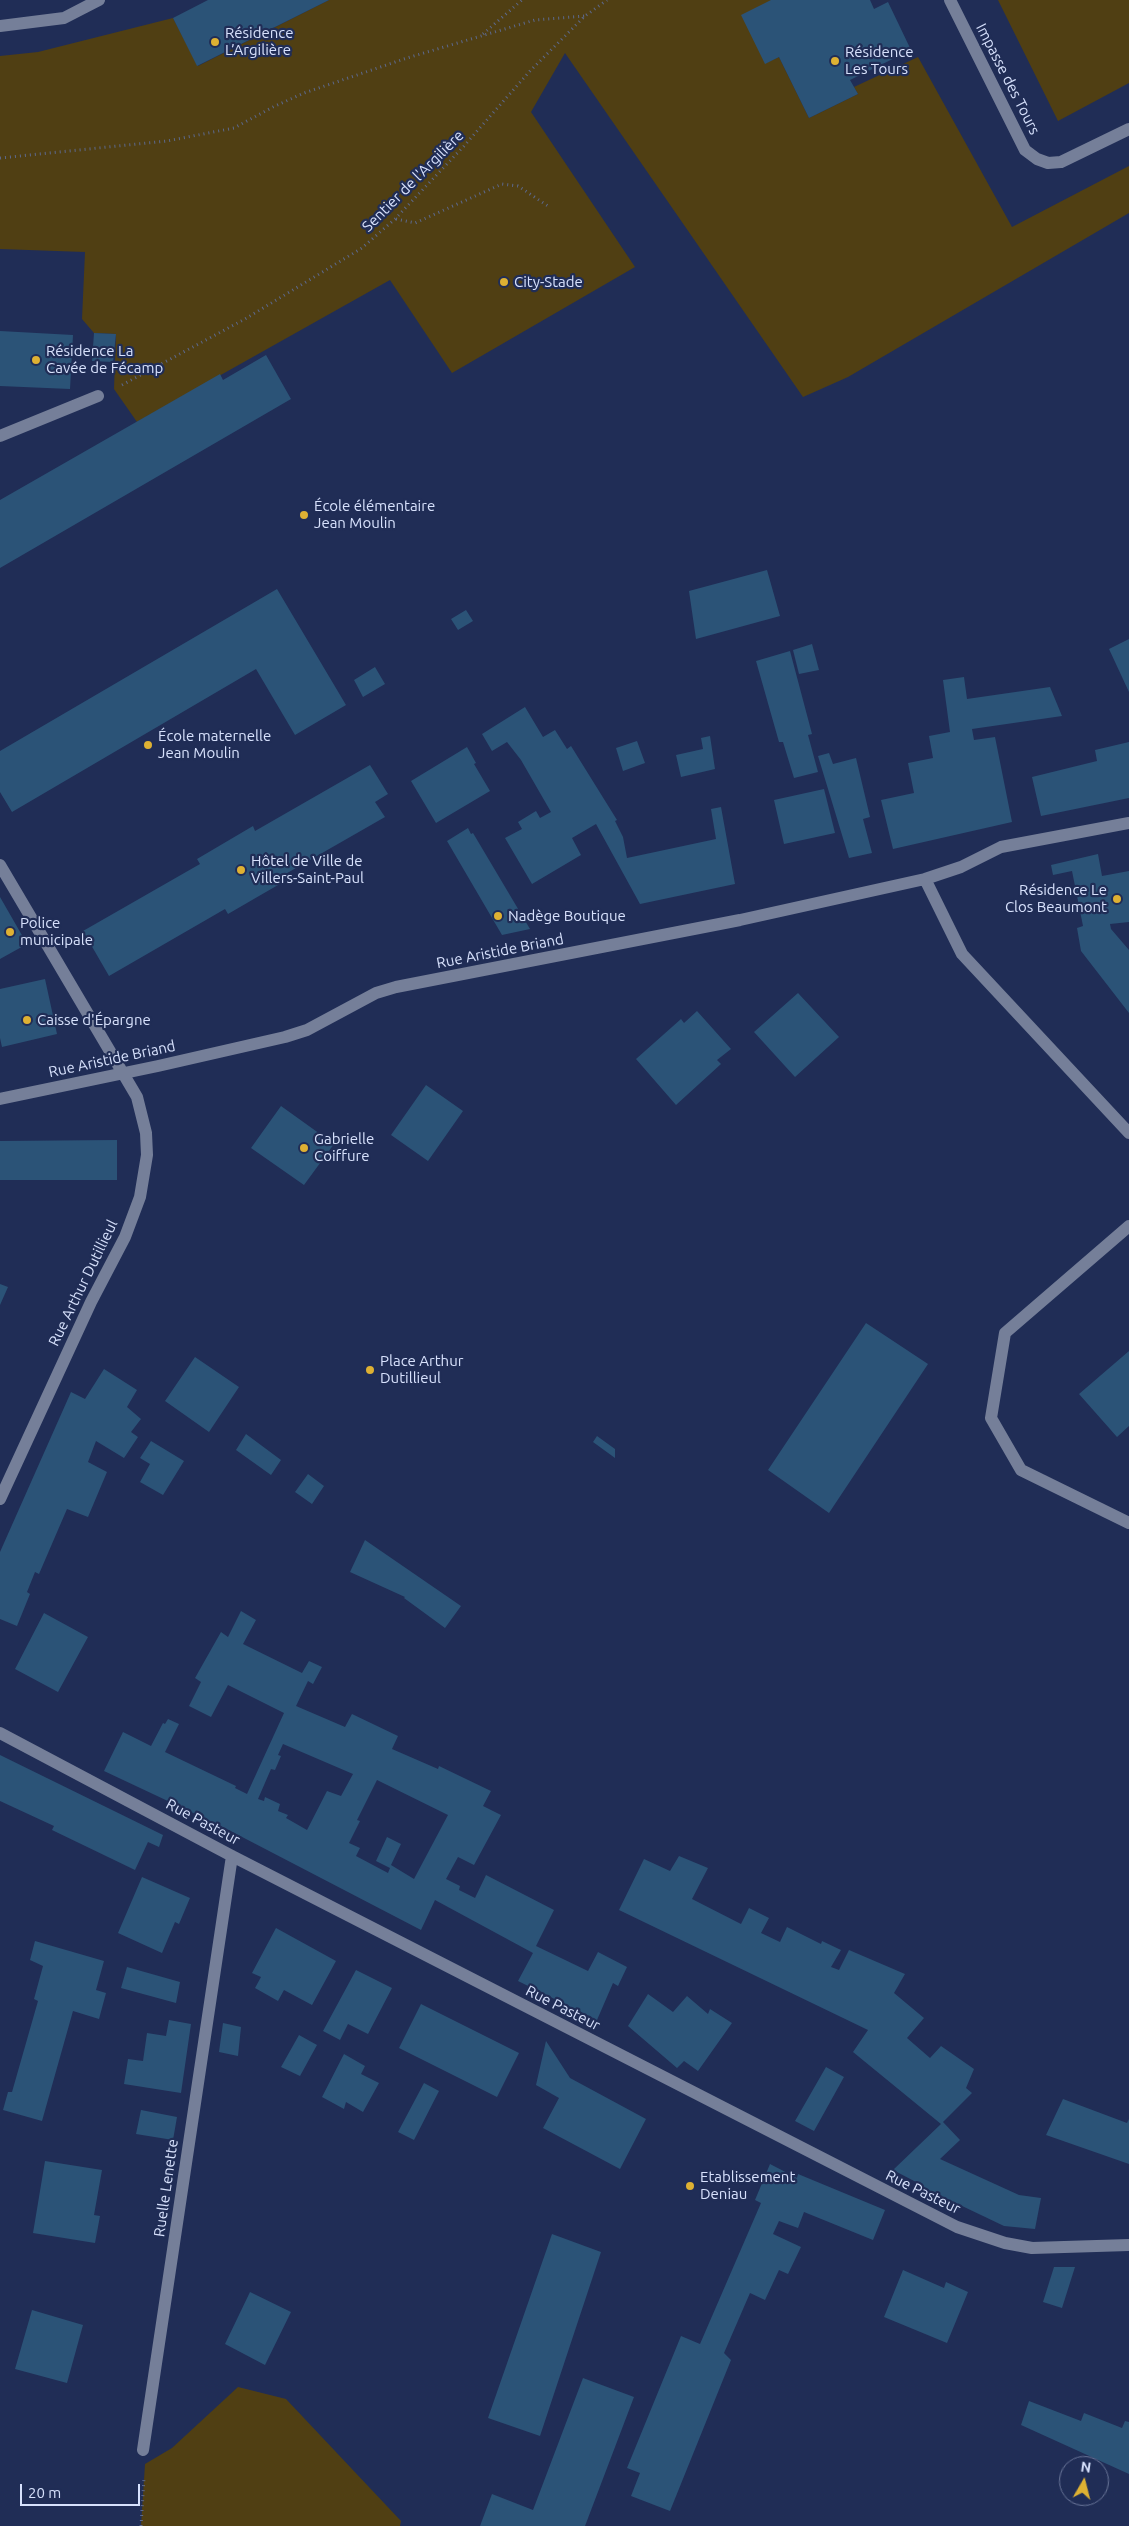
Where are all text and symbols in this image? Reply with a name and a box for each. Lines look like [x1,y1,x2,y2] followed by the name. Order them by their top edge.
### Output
[972,20,1044,138] street label: Impasse des Tours
[225,24,294,59] place label: Résidence L’Argilière
[209,36,221,48] marker: Résidence L’Argilière
[845,43,914,78] place label: Résidence Les Tours
[829,55,841,67] marker: Résidence Les Tours
[358,126,468,236] street label: Sentier de l'Argilière
[514,273,583,291] place label: City-Stade
[498,276,510,288] marker: City-Stade
[46,342,163,377] place label: Résidence La Cavée de Fécamp
[30,354,42,366] marker: Résidence La Cavée de Fécamp
[314,497,435,532] place label: École élémentaire Jean Moulin
[298,509,310,521] marker: École élémentaire Jean Moulin
[158,727,271,762] place label: École maternelle Jean Moulin
[142,739,154,751] marker: École maternelle Jean Moulin
[251,852,364,887] place label: Hôtel de Ville de Villers-Saint-Paul
[235,864,247,876] marker: Hôtel de Ville de Villers-Saint-Paul
[1005,881,1107,916] place label: Résidence Le Clos Beaumont
[1111,893,1123,905] marker: Résidence Le Clos Beaumont
[508,907,626,925] place label: Nadège Boutique
[492,910,504,922] marker: Nadège Boutique
[20,914,93,949] place label: Police municipale
[4,926,16,938] marker: Police municipale
[435,930,565,972] street label: Rue Aristide Briand
[37,1011,151,1029] place label: Caisse d'Épargne
[21,1014,33,1026] marker: Caisse d'Épargne
[47,1037,177,1081] street label: Rue Aristide Briand
[314,1130,374,1165] place label: Gabrielle Coiffure
[298,1142,310,1154] marker: Gabrielle Coiffure
[45,1217,121,1349] street label: Rue Arthur Dutillieul
[380,1352,463,1387] place label: Place Arthur Dutillieul
[364,1364,376,1376] marker: Place Arthur Dutillieul
[163,1795,243,1849] street label: Rue Pasteur
[523,1982,603,2034] street label: Rue Pasteur
[150,2138,182,2238] street label: Ruelle Lenette
[883,2166,963,2218] street label: Rue Pasteur
[700,2168,795,2203] place label: Etablissement Deniau
[684,2180,696,2192] marker: Etablissement Deniau
[1059,2456,1109,2506] north arrow
[1080,2458,1092,2476] text: N
[22,2474,142,2506] scale bar
[28,2484,61,2501] text: 20 m

